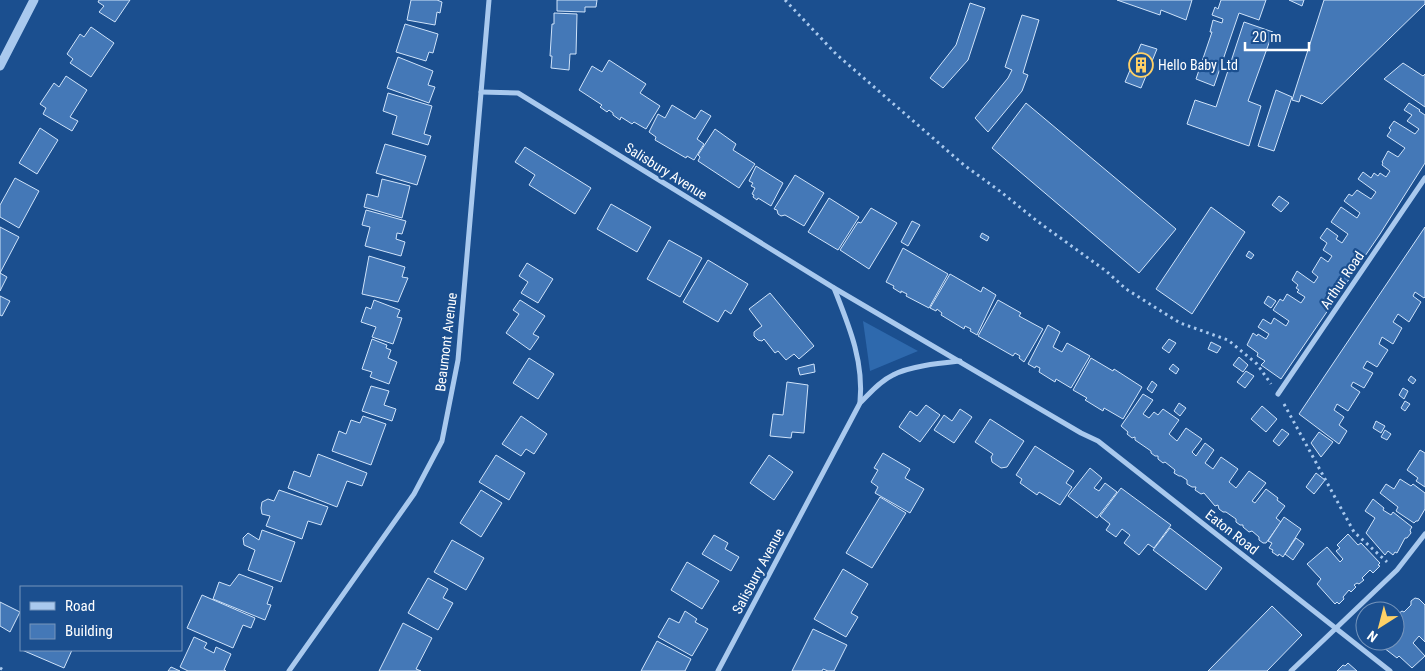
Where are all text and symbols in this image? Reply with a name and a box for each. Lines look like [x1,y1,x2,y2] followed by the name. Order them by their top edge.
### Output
[1245,20,1309,52] scale bar
[1252,28,1282,46] text: 20 m
[1128,52,1154,78] building icon: Hello Baby Ltd
[1158,57,1238,73] place label: Hello Baby Ltd
[622,139,711,203] street label: Salisbury Avenue
[1317,248,1367,312] street label: Arthur Road
[432,291,460,392] street label: Beaumont Avenue
[1202,506,1262,558] street label: Eaton Road
[729,525,787,616] street label: Salisbury Avenue
[20,586,182,651] legend
[65,597,95,615] text: Road
[1355,601,1405,651] north arrow
[65,622,113,640] text: Building
[1364,628,1381,646] text: N

